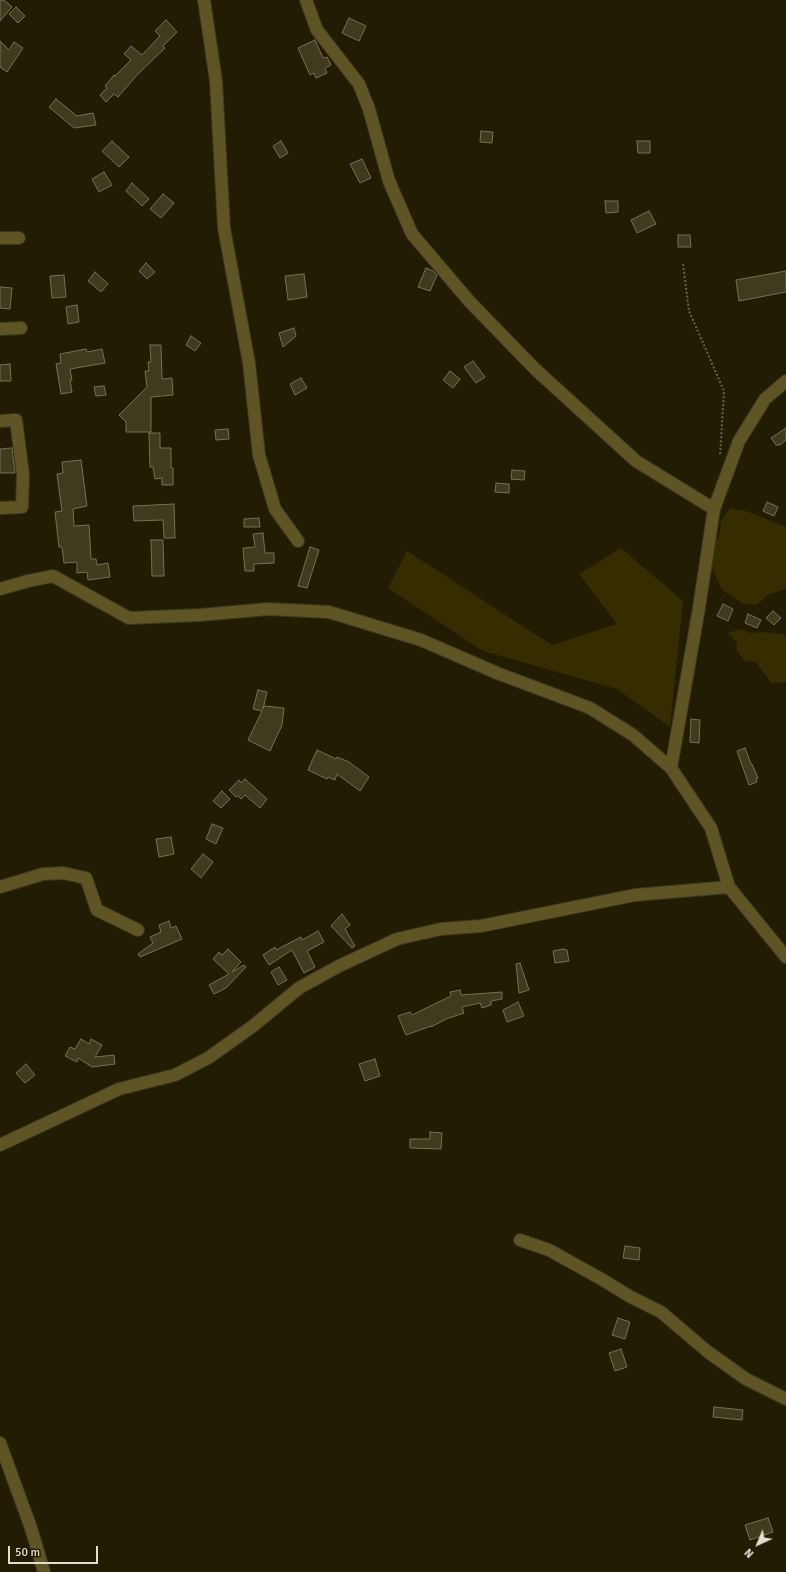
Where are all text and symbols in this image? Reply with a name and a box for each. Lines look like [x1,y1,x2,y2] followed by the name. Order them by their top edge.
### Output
[738,1524,778,1564] north arrow
[10,1538,100,1564] scale bar
[15,1545,40,1560] text: 50 m
[742,1546,757,1560] text: N

